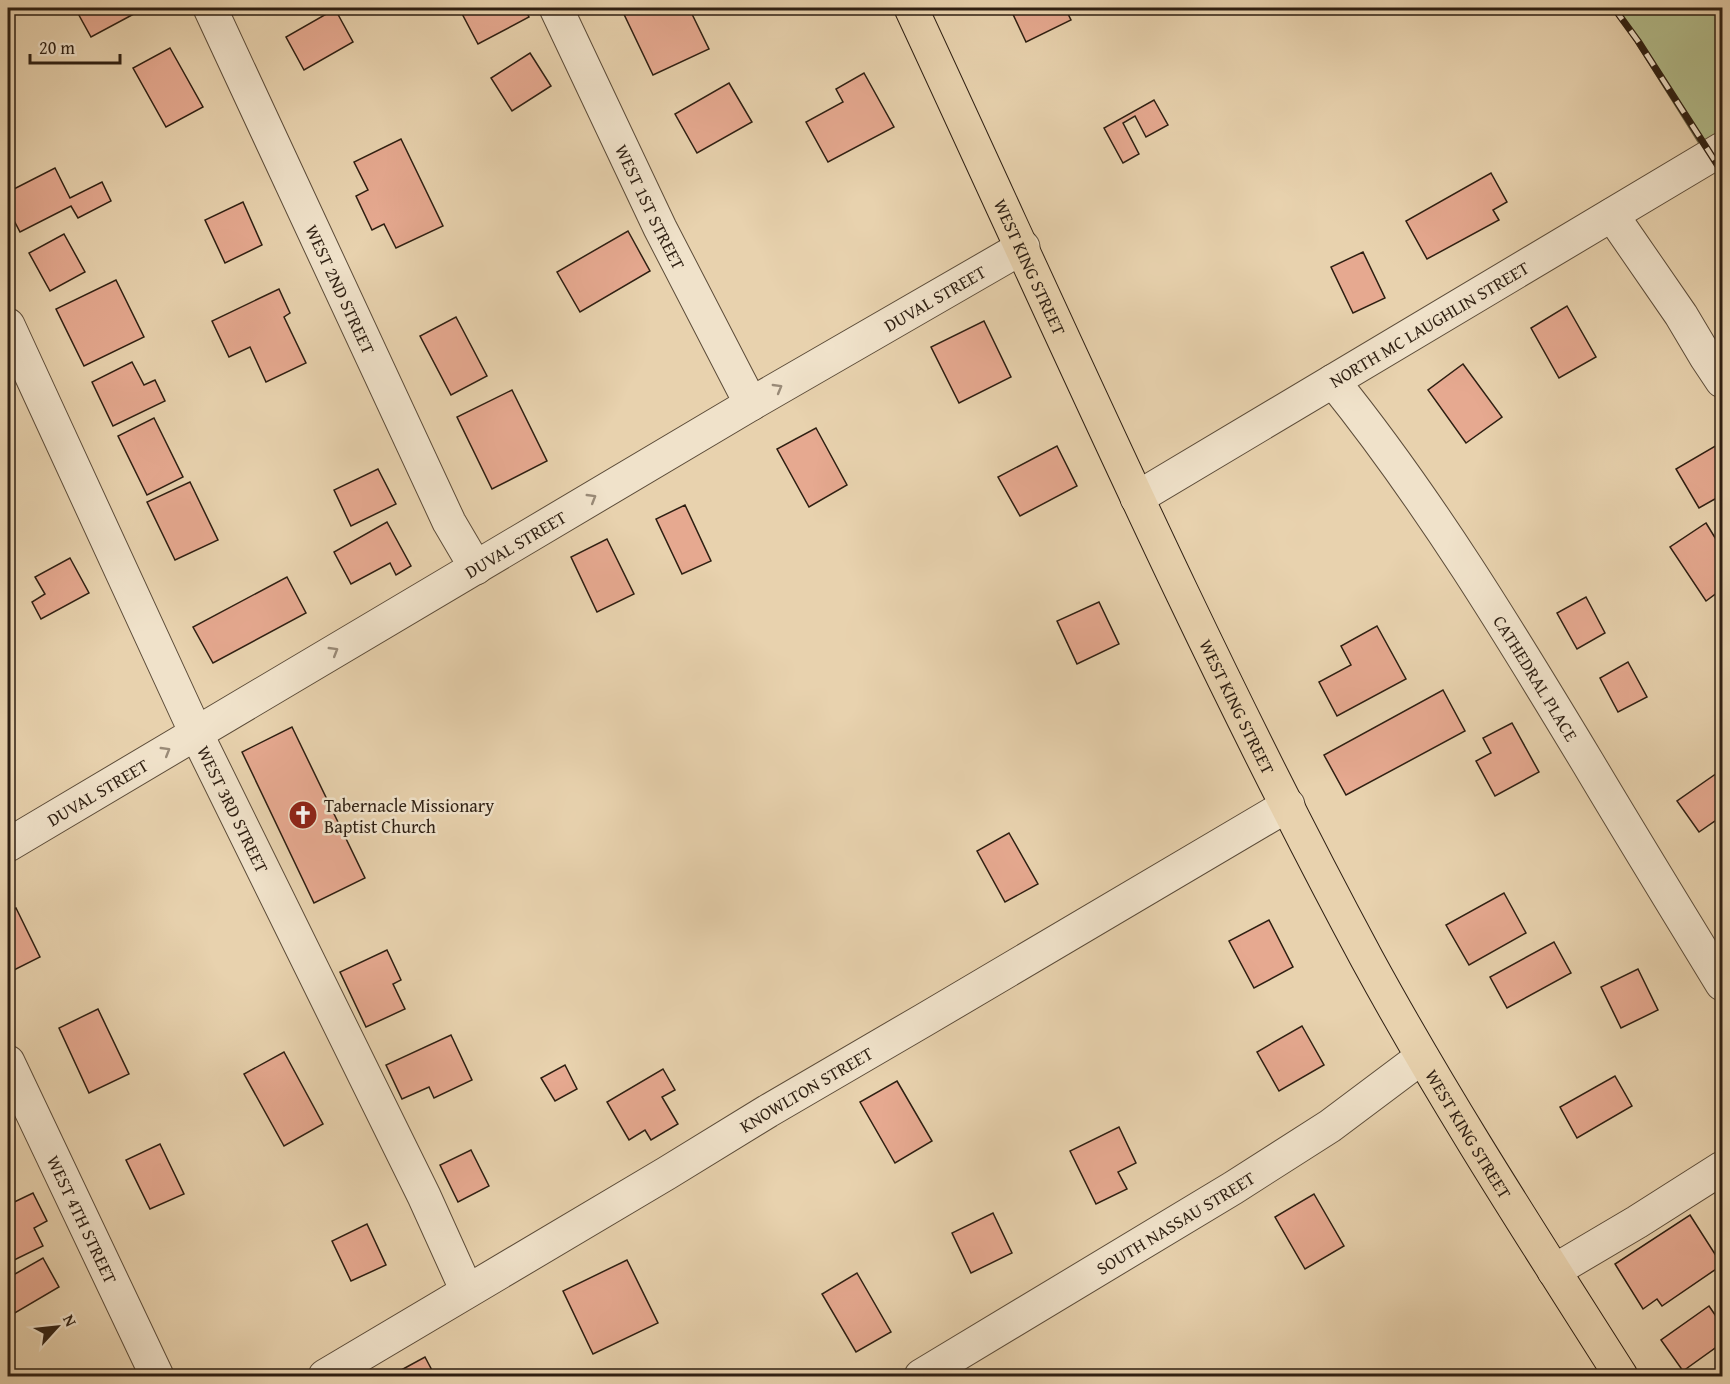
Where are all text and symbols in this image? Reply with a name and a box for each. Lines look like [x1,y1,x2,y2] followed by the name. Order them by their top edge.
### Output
[30,27,120,65] scale bar
[39,34,75,61] text: 20 m
[609,139,693,274] street label: WEST 1ST STREET
[987,194,1073,339] street label: WEST KING STREET
[299,220,383,358] street label: WEST 2ND STREET
[1324,254,1534,394] street label: NORTH MC LAUGHLIN STREET
[878,258,991,338] street label: DUVAL STREET
[772,384,782,395] one-way arrow
[586,494,596,506] one-way arrow
[459,503,571,585] street label: DUVAL STREET
[1487,610,1585,746] street label: CATHEDRAL PLACE
[1193,634,1282,779] street label: WEST KING STREET
[328,647,338,659] one-way arrow
[191,741,276,877] street label: WEST 3RD STREET
[160,746,170,758] one-way arrow
[41,751,153,833] street label: DUVAL STREET
[324,792,494,840] place label: Tabernacle Missionary Baptist Church
[287,799,319,831] church icon: Tabernacle Missionary Baptist Church
[734,1039,878,1139] street label: KNOWLTON STREET
[1419,1064,1519,1204] street label: WEST KING STREET
[40,1150,125,1288] street label: WEST 4TH STREET
[1091,1164,1260,1281] street label: SOUTH NASSAU STREET
[27,1297,87,1357] north arrow
[57,1310,84,1331] text: N

